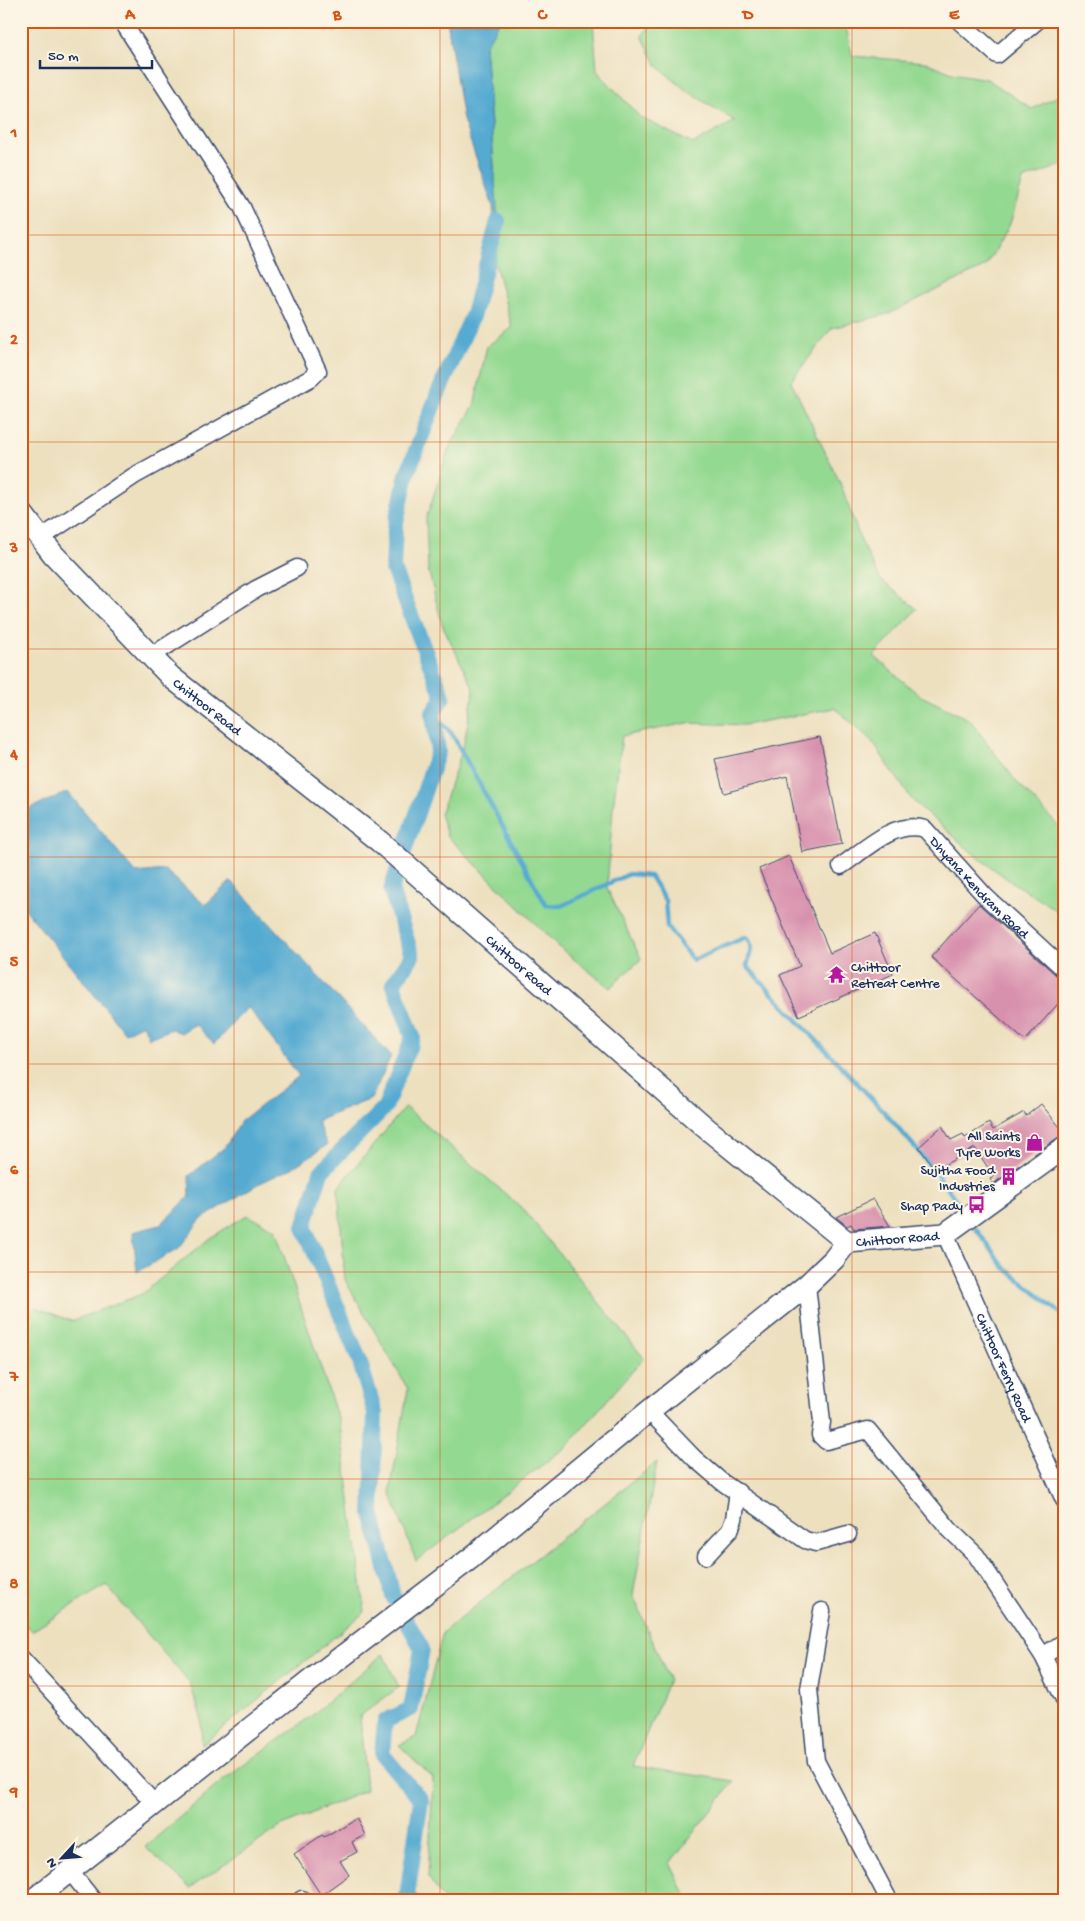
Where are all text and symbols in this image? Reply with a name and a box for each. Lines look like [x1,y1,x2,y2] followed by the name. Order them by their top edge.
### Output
[124,7,136,26] text: A
[332,7,342,26] text: B
[537,7,548,26] text: C
[741,7,754,26] text: D
[949,7,960,26] text: E
[40,38,152,70] scale bar
[48,48,79,66] text: 50 m
[10,125,17,144] text: 1
[10,332,18,351] text: 2
[9,540,18,559] text: 3
[168,676,245,741] street label: Chittoor Road
[9,747,18,766] text: 4
[924,833,1033,944] street label: Dhyana Kendram Road
[481,932,556,1001] street label: Chittoor Road
[10,954,19,973] text: 5
[851,960,940,993] place label: Chittoor Retreat Centre
[827,964,847,984] temple icon: Chittoor Retreat Centre
[956,1129,1021,1162] place label: All Saints Tyre Works
[1024,1133,1044,1153] shop icon: All Saints Tyre Works
[10,1162,19,1181] text: 6
[921,1163,997,1196] place label: Sujitha Food Industries
[999,1167,1019,1187] building icon: Sujitha Food Industries
[967,1195,987,1215] bus stop icon: Shap Pady
[900,1199,963,1216] place label: Shap Pady
[855,1228,941,1252] street label: Chittoor Road
[971,1311,1035,1427] street label: Chittoor Ferry Road
[9,1369,19,1388] text: 7
[10,1576,19,1595] text: 8
[9,1784,18,1803] text: 9
[38,1834,88,1884] north arrow
[43,1855,62,1870] text: N

